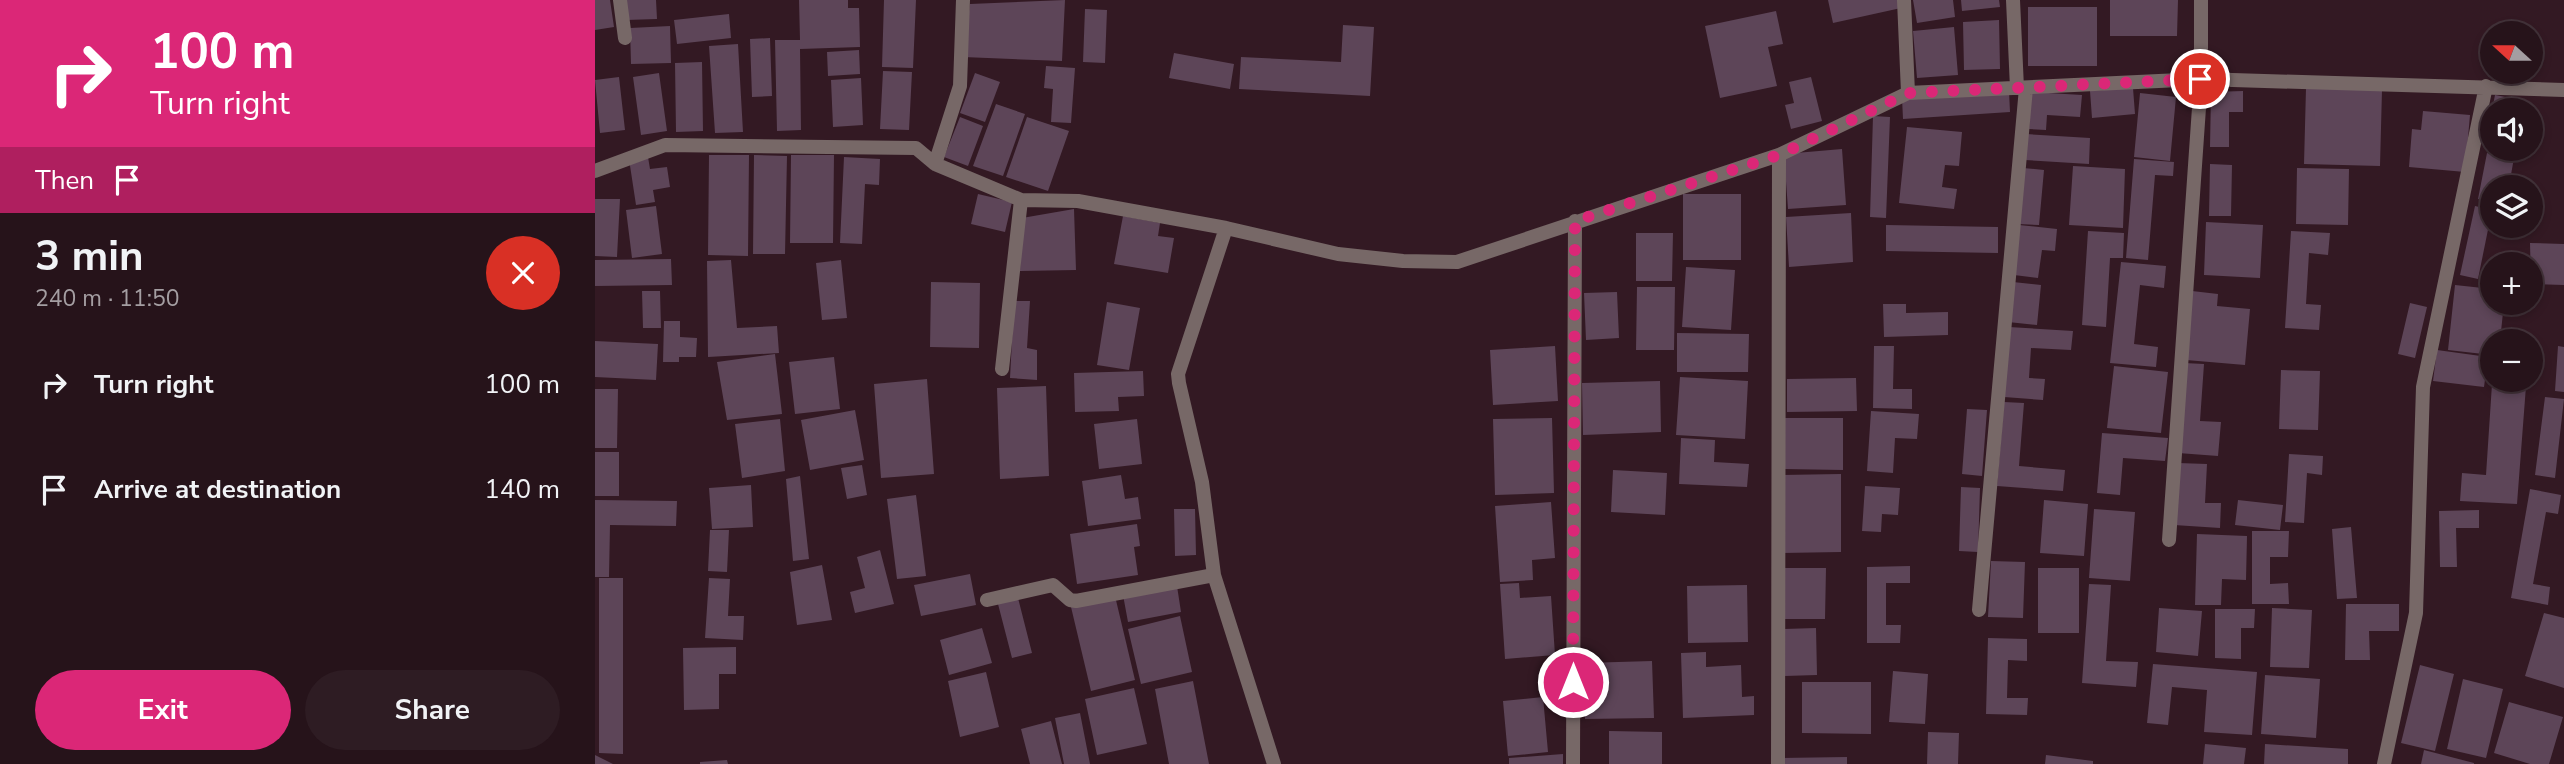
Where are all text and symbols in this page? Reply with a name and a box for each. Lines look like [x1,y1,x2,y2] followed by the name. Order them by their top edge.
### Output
[150,18,294,85] text: 100 m
[2480,21,2543,84] north arrow
[2480,21,2543,392] map controls
[35,28,126,119] icon: right
[2170,49,2230,109] pin
[2181,60,2219,98] icon: arrive
[150,82,290,125] text: Turn right
[2480,98,2543,161] button: sound
[108,161,146,199] icon: arrive
[35,163,94,198] text: Then
[2480,175,2543,238] button: layers
[35,228,144,285] text: 3 min
[486,236,560,310] button: close
[2480,252,2543,315] button: +
[35,283,180,314] text: 240 m · 11:50
[2480,329,2543,392] button: −
[35,366,73,404] icon: right
[94,367,213,402] text: Turn right
[484,367,560,402] text: 100 m
[35,471,73,509] icon: arrive
[94,472,341,507] text: Arrive at destination
[484,472,560,507] text: 140 m
[1536,645,1610,719] position arrow
[35,670,291,750] button: Exit
[305,670,560,750] button: Share

